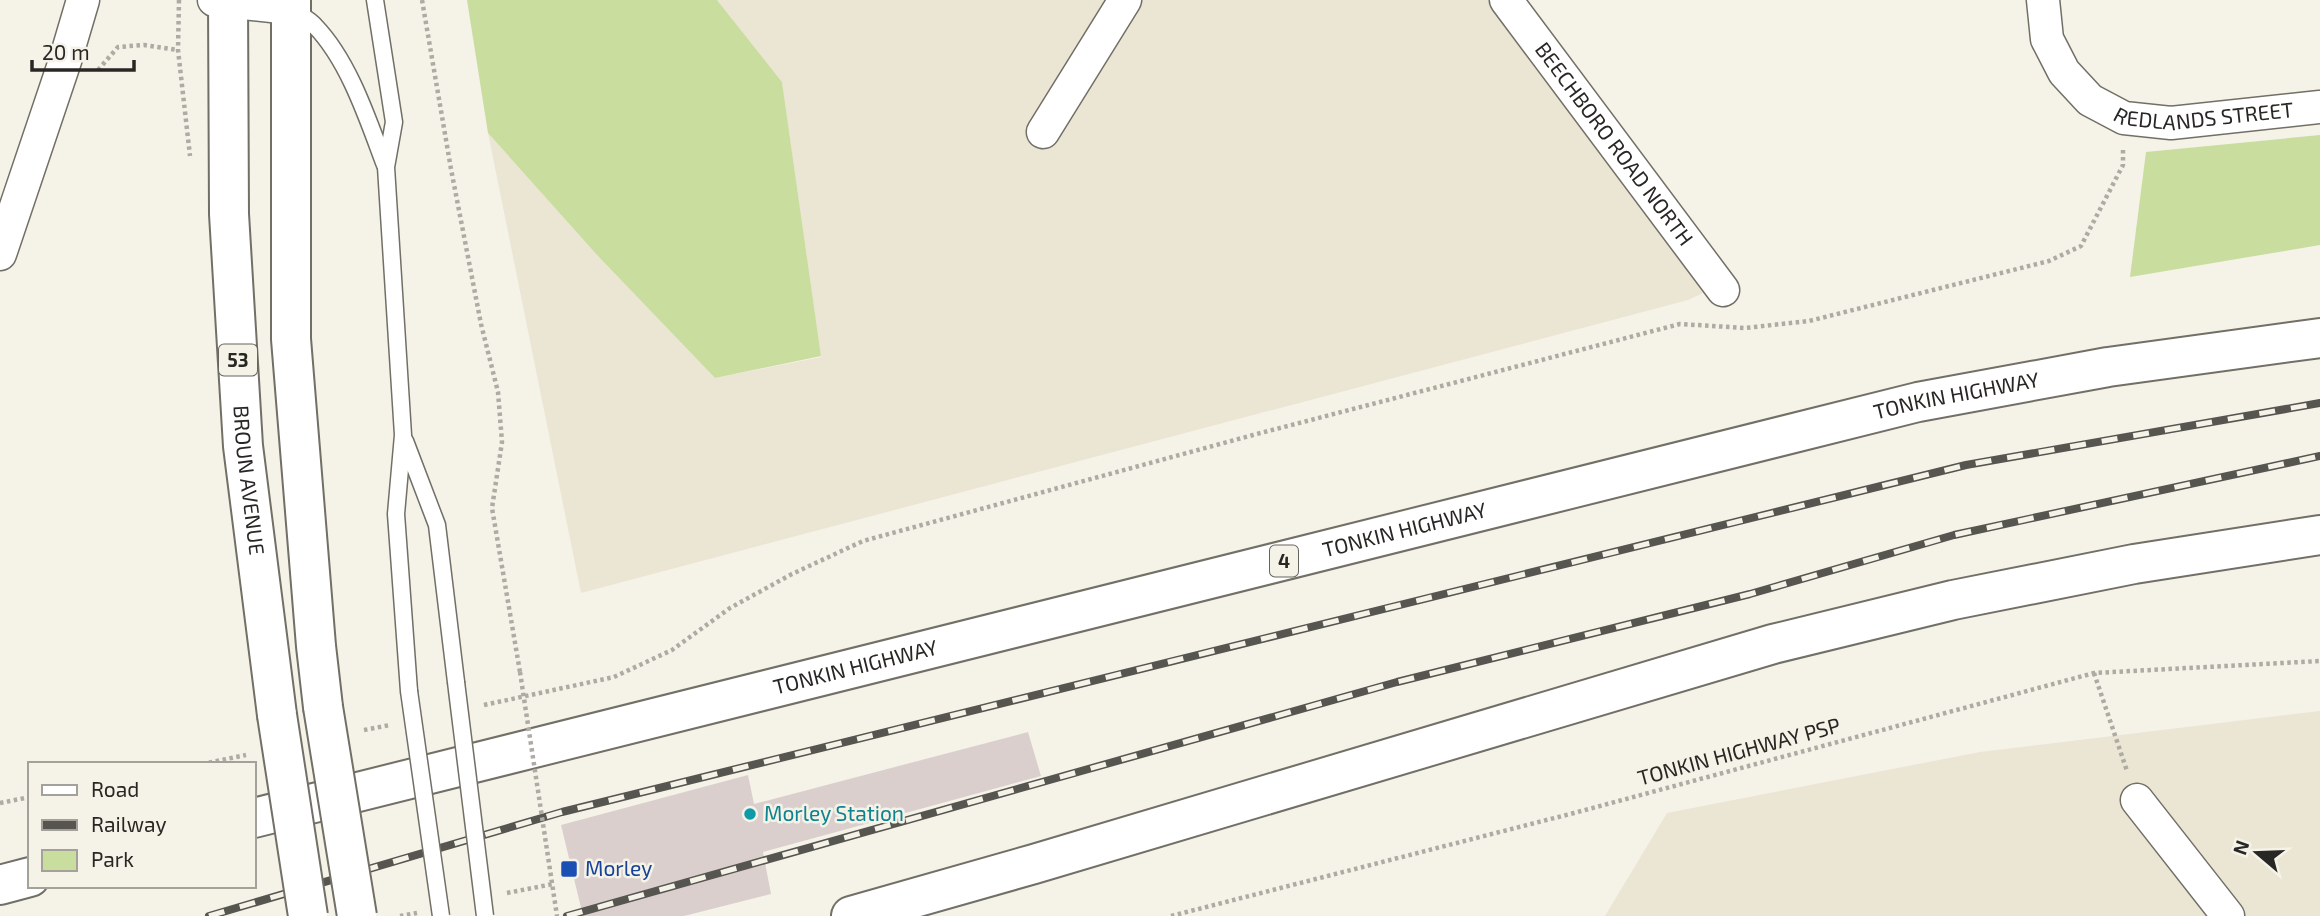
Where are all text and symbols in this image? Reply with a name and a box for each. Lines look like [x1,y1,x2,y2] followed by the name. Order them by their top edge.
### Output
[32,28,133,72] scale bar
[1531,37,1699,250] street label: BEECHBORO ROAD NORTH
[42,39,90,64] text: 20 m
[2110,96,2294,134] street label: REDLANDS STREET
[219,344,257,376] road number: 53
[1871,366,2041,424] street label: TONKIN HIGHWAY
[230,405,271,556] street label: BROUN AVENUE
[1320,496,1489,561] street label: TONKIN HIGHWAY
[1270,546,1298,576] road number: 4
[770,634,940,699] street label: TONKIN HIGHWAY
[1634,711,1843,790] street label: TONKIN HIGHWAY PSP
[28,762,256,888] legend
[91,776,139,801] text: Road
[764,800,904,825] place label: Morley Station
[742,806,758,822] marker: Morley Station
[91,811,167,836] text: Railway
[2222,818,2292,888] north arrow
[2227,837,2254,858] text: N
[91,846,134,871] text: Park
[585,855,652,880] place label: Morley
[559,859,579,879] marker: Morley

